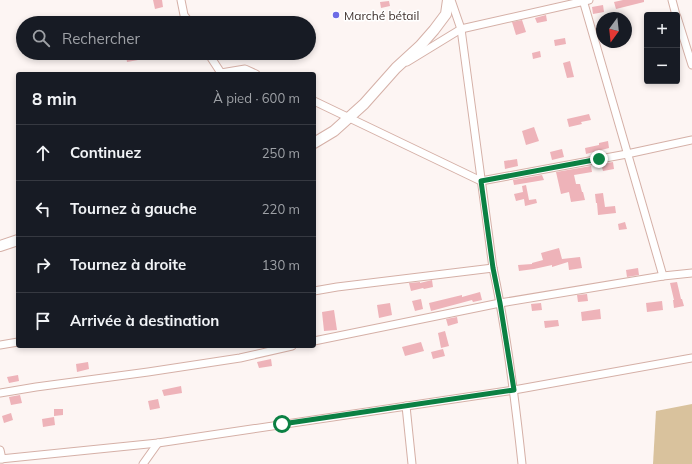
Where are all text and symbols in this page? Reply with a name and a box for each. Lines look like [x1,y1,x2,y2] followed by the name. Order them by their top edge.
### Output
[344,8,419,23] place label: Marché bétail
[331,10,341,20] marker: Marché bétail
[596,12,632,48] north arrow
[644,12,680,84] map controls
[644,12,680,48] button: +
[16,16,316,60] search box
[30,27,52,49] icon: search
[62,29,140,48] text: Rechercher
[644,48,680,84] button: −
[32,88,77,109] text: 8 min
[213,90,300,106] text: À pied · 600 m
[32,142,54,164] icon: ahead
[70,143,141,162] text: Continuez
[262,145,300,161] text: 250 m
[590,150,608,168] route end
[32,198,54,220] icon: left
[70,199,197,218] text: Tournez à gauche
[262,201,300,217] text: 220 m
[32,254,54,276] icon: right
[70,255,186,274] text: Tournez à droite
[262,257,300,273] text: 130 m
[32,310,54,332] icon: arrive
[70,311,219,330] text: Arrivée à destination
[273,415,291,433] route start

